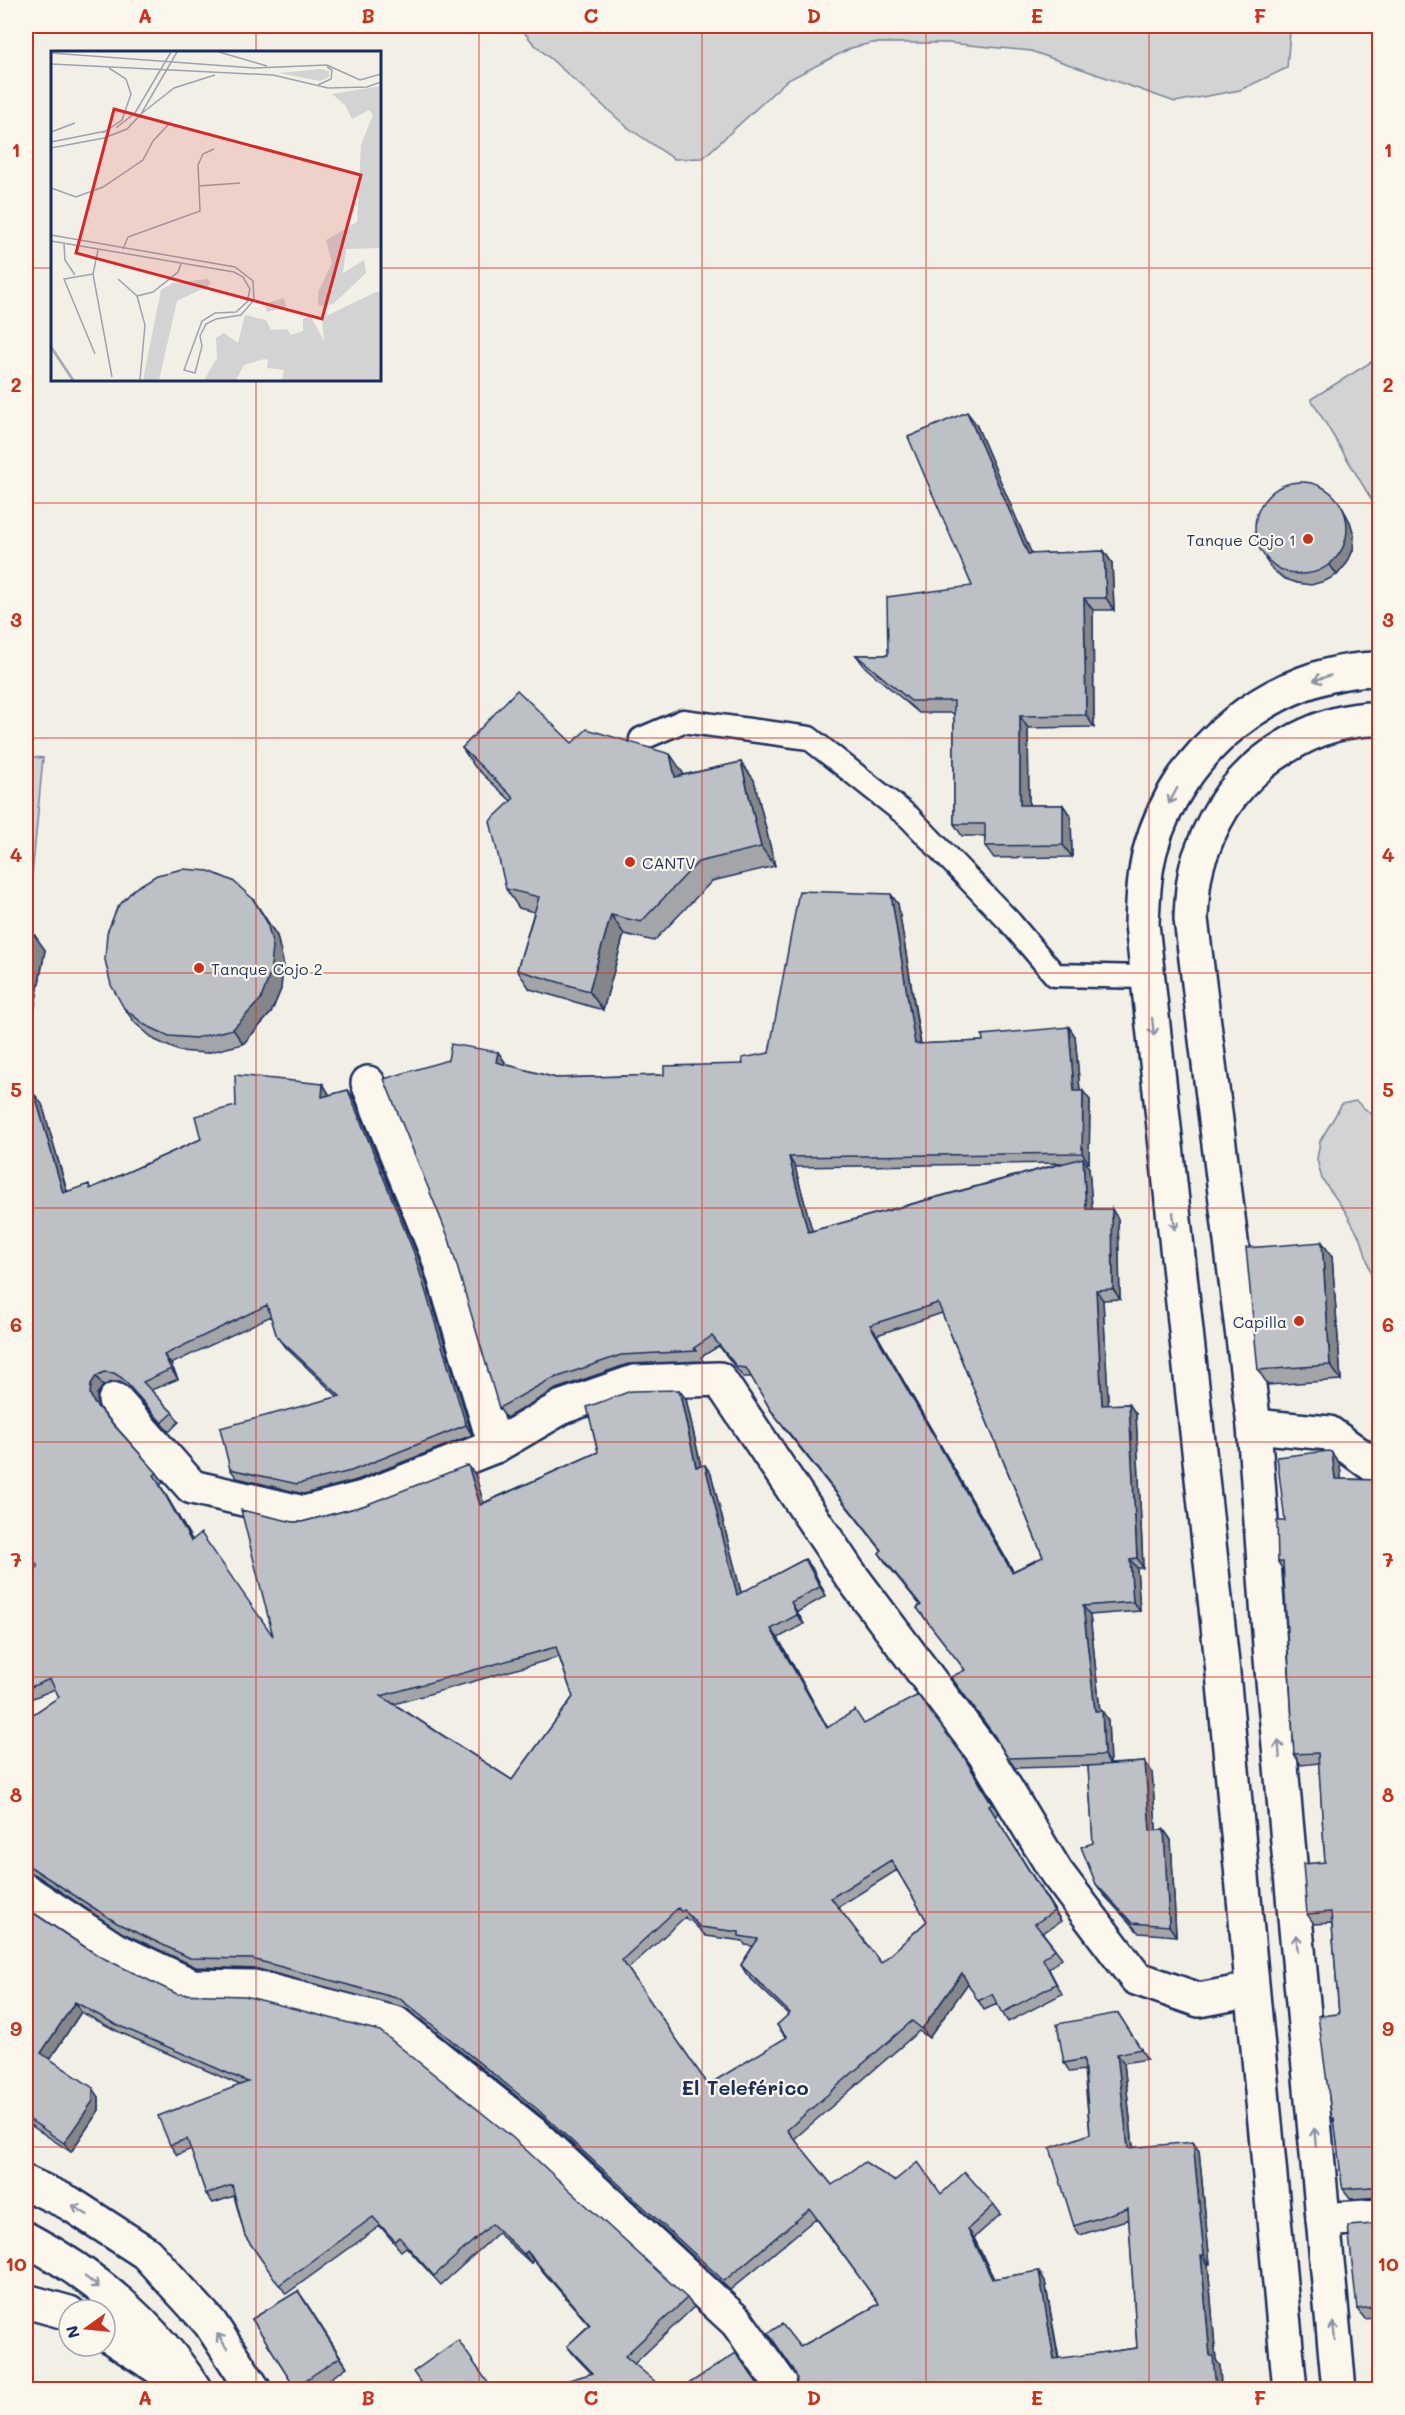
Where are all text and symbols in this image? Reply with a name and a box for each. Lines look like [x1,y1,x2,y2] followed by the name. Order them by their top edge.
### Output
[138,2,152,28] text: A
[361,2,375,28] text: B
[584,2,599,28] text: C
[807,2,821,28] text: D
[1031,2,1043,28] text: E
[1254,2,1267,28] text: F
[51,51,381,381] inset map
[12,136,20,162] text: 1
[1384,136,1392,162] text: 1
[10,371,22,397] text: 2
[1382,371,1394,397] text: 2
[1186,529,1296,550] place label: Tanque Cojo 1
[1301,532,1315,546] marker: Tanque Cojo 1
[10,606,22,632] text: 3
[1382,606,1394,632] text: 3
[1313,674,1332,685] one-way arrow
[1167,787,1179,804] one-way arrow
[10,841,23,867] text: 4
[1382,841,1395,867] text: 4
[642,852,696,873] place label: CANTV
[623,855,637,869] marker: CANTV
[211,958,323,979] place label: Tanque Cojo 2
[192,961,206,975] marker: Tanque Cojo 2
[1148,1016,1159,1036] one-way arrow
[10,1076,22,1102] text: 5
[1382,1076,1394,1102] text: 5
[1169,1210,1180,1230] one-way arrow
[10,1311,22,1337] text: 6
[1233,1311,1287,1332] place label: Capilla
[1382,1311,1394,1337] text: 6
[1292,1314,1306,1328] marker: Capilla
[10,1546,22,1572] text: 7
[1382,1546,1394,1572] text: 7
[1273,1739,1284,1759] one-way arrow
[10,1781,22,1807] text: 8
[1382,1781,1394,1807] text: 8
[1291,1934,1302,1953] one-way arrow
[10,2015,22,2041] text: 9
[1382,2015,1394,2041] text: 9
[681,2074,809,2100] district label: El Teleférico
[1309,2128,1320,2148] one-way arrow
[72,2204,89,2216] one-way arrow
[5,2250,27,2276] text: 10
[1377,2250,1399,2276] text: 10
[84,2275,100,2288] one-way arrow
[57,2298,117,2358] north arrow
[1328,2322,1339,2342] one-way arrow
[60,2323,84,2341] text: N
[216,2333,228,2349] one-way arrow
[138,2384,152,2410] text: A
[361,2384,375,2410] text: B
[584,2384,599,2410] text: C
[807,2384,821,2410] text: D
[1031,2384,1043,2410] text: E
[1254,2384,1267,2410] text: F

